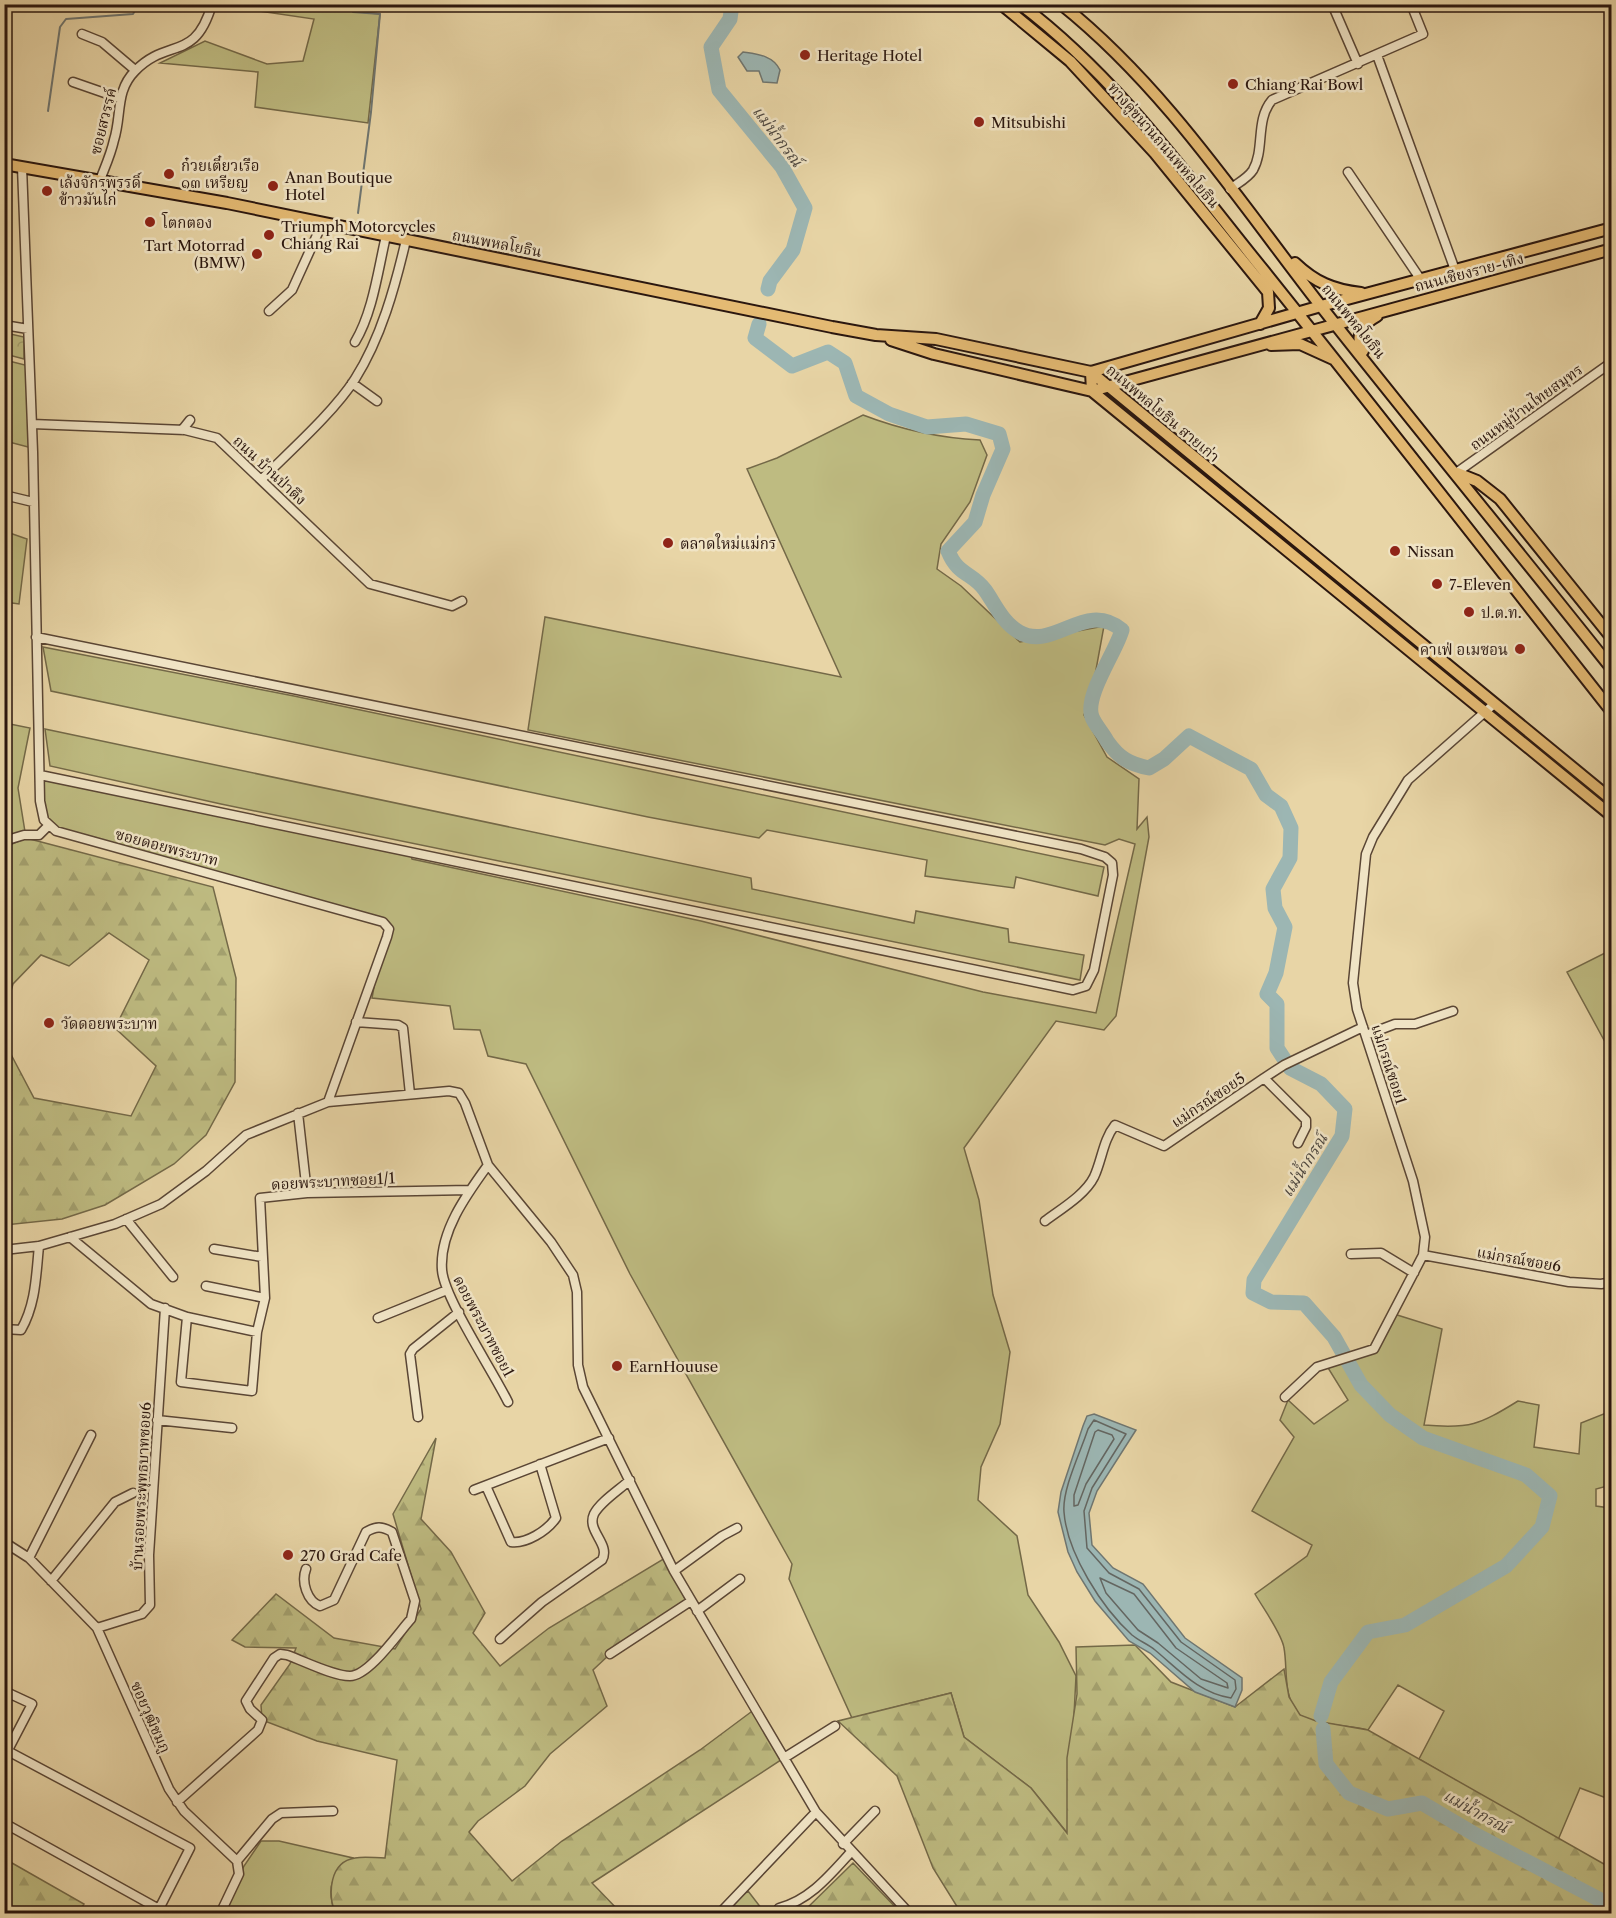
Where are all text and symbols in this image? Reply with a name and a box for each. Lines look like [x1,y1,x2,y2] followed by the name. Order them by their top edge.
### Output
[817,46,923,65] place label: Heritage Hotel
[798,48,812,62] marker: Heritage Hotel
[1245,75,1364,94] place label: Chiang Rai Bowl
[1226,77,1240,91] marker: Chiang Rai Bowl
[1103,78,1225,213] street label: ทางคู่ขนานถนนพหลโยธิน
[86,86,120,156] street label: ซอยสวรรค์
[749,101,809,172] water label: แม่น้ำกรณ์
[991,113,1066,132] place label: Mitsubishi
[972,115,986,129] marker: Mitsubishi
[181,155,260,192] place label: ก๋วยเตี๋ยวเรือ ๑๓ เหรียญ
[162,167,176,181] marker: ก๋วยเตี๋ยวเรือ ๑๓ เหรียญ
[284,168,392,204] place label: Anan Boutique Hotel
[59,172,142,209] place label: เล้งจักรพรรดิ์ ข้าวมันไก่
[266,179,280,193] marker: Anan Boutique Hotel
[40,184,54,198] marker: เล้งจักรพรรดิ์ ข้าวมันไก่
[161,212,212,232] place label: โตกตอง
[143,215,157,229] marker: โตกตอง
[281,217,436,253] place label: Triumph Motorcycles Chiang Rai
[450,224,544,261] street label: ถนนพหลโยธิน
[262,228,276,242] marker: Triumph Motorcycles Chiang Rai
[144,236,245,272] place label: Tart Motorrad (BMW)
[250,247,264,261] marker: Tart Motorrad (BMW)
[1412,248,1526,296] street label: ถนนเชียงราย-เทิง
[1318,279,1391,363] street label: ถนนพหลโยธิน
[1102,359,1224,466] street label: ถนนพหลโยธิน สายเก่า
[1465,359,1587,456] street label: ถนนหมู่บ้านไทยสมุทร
[229,431,311,509] street label: ถนน บ้านป่าตึง
[680,533,776,553] place label: ตลาดใหม่แม่กร
[661,536,675,550] marker: ตลาดใหม่แม่กร
[1407,542,1455,561] place label: Nissan
[1388,544,1402,558] marker: Nissan
[1449,575,1512,594] place label: 7-Eleven
[1430,577,1444,591] marker: 7-Eleven
[1481,603,1522,622] place label: ป.ต.ท.
[1462,605,1476,619] marker: ป.ต.ท.
[1420,640,1508,659] place label: คาเฟ่ อเมซอน
[1513,642,1527,656] marker: คาเฟ่ อเมซอน
[113,824,221,870] street label: ซอยดอยพระบาท
[61,1014,158,1033] place label: วัดดอยพระบาท
[42,1016,56,1030] marker: วัดดอยพระบาท
[1367,1022,1411,1107] street label: แม่กรณ์ซอย1
[1167,1068,1249,1132] street label: แม่กรณ์ซอย5
[1276,1127,1332,1200] water label: แม่น้ำกรณ์
[271,1168,396,1194] street label: ดอยพระบาทซอย1/1
[1475,1242,1563,1276] street label: แม่กรณ์ซอย6
[449,1272,519,1381] street label: ดอยพระบาทซอย1
[629,1357,718,1376] place label: EarnHouuse
[610,1359,624,1373] marker: EarnHouuse
[127,1401,157,1571] street label: บ้านรอยพระพุทธบาทซอย6
[300,1546,402,1565] place label: 270 Grad Cafe
[281,1548,295,1562] marker: 270 Grad Cafe
[125,1678,175,1757] street label: ซอยวุฒิชมภู
[1440,1784,1514,1838] water label: แม่น้ำกรณ์

